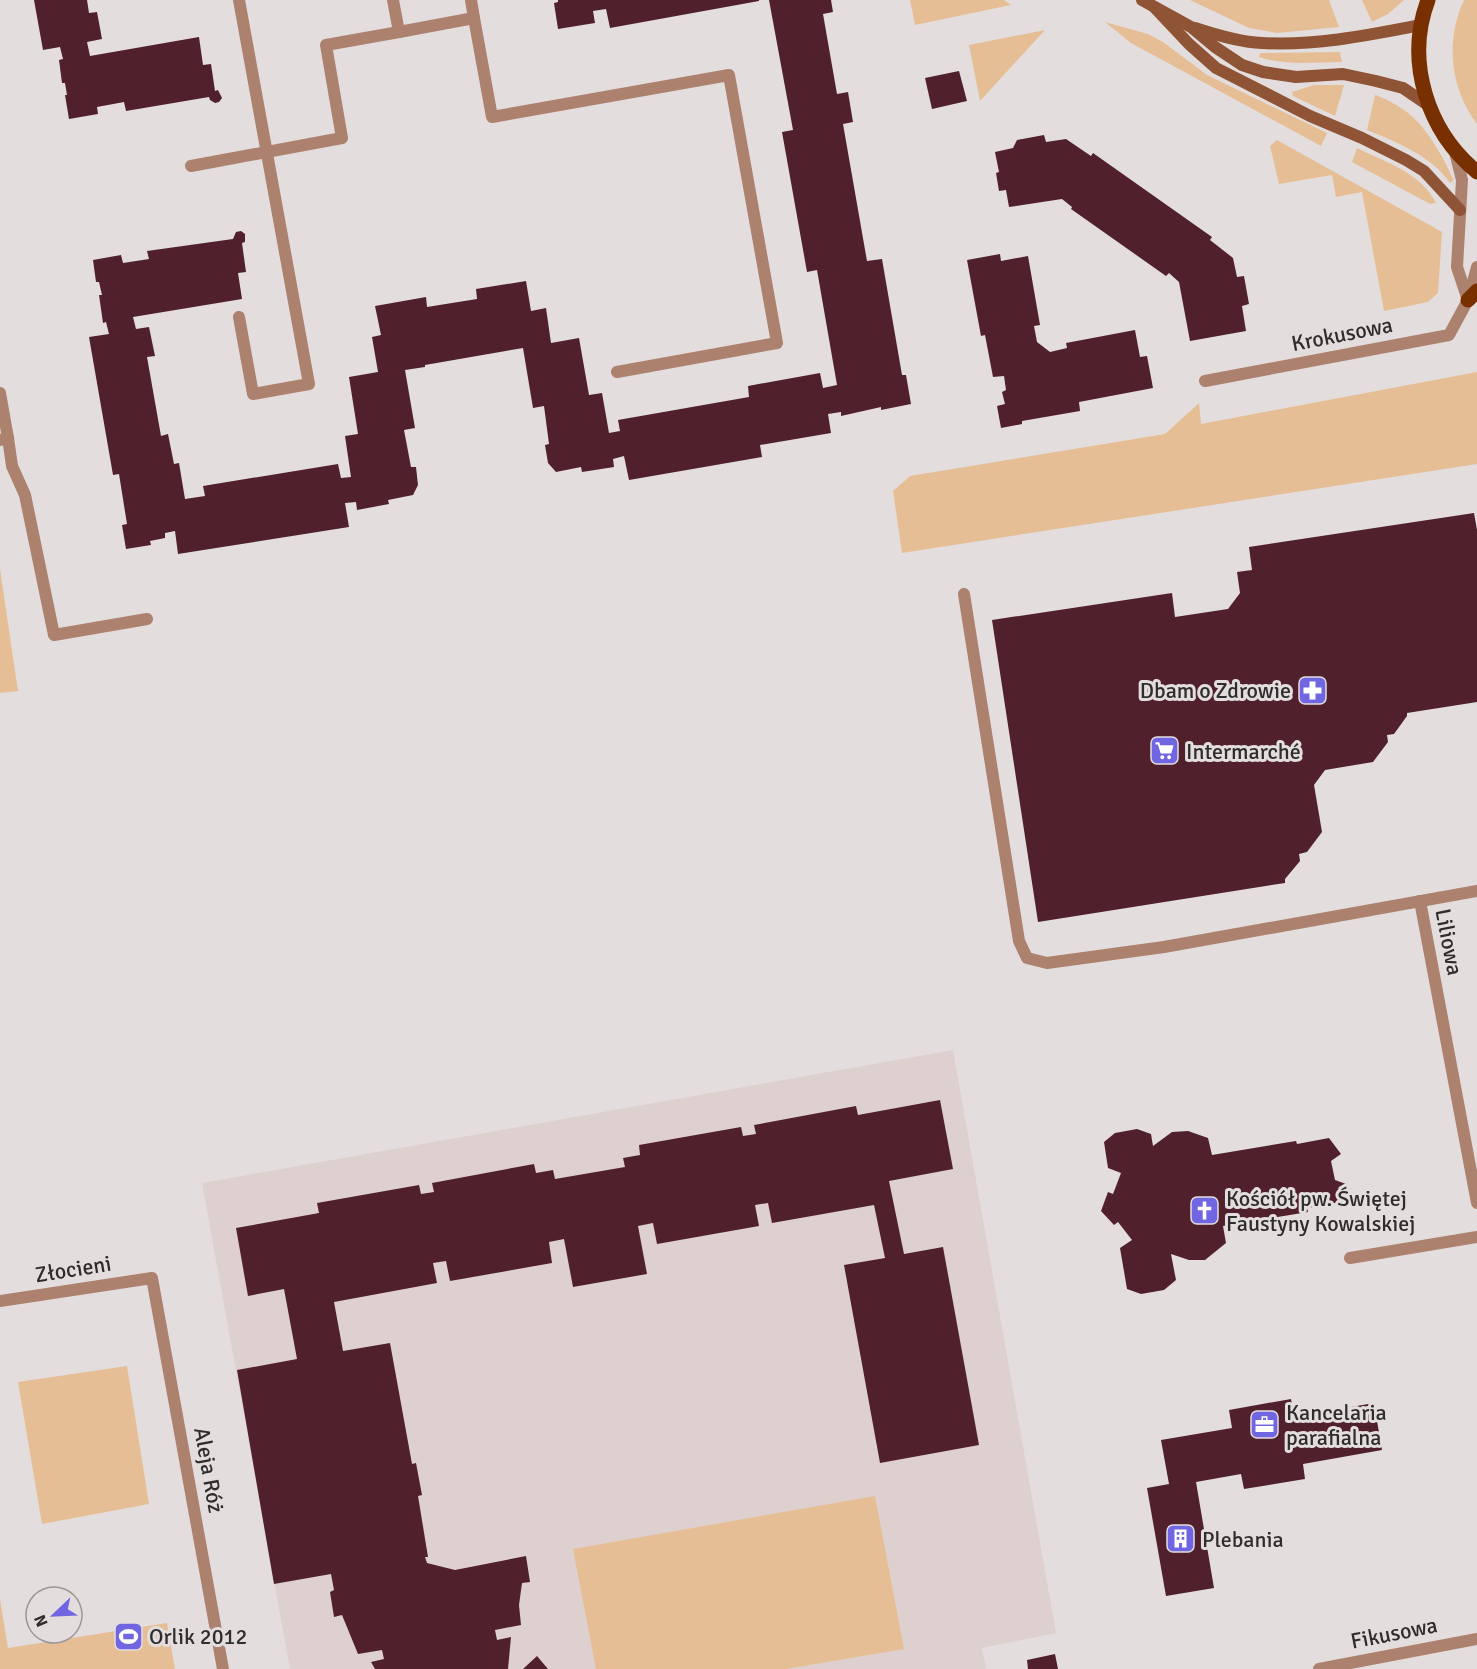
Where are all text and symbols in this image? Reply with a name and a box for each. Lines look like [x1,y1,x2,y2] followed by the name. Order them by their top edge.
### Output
[1289,311,1395,357] street label: Krokusowa
[1296,674,1328,706] pharmacy icon: Dbam o Zdrowie
[1140,677,1291,704] place label: Dbam o Zdrowie
[1149,735,1181,767] supermarket icon: Intermarché
[1186,738,1301,765] place label: Intermarché
[1429,906,1469,978] street label: Liliowa
[1226,1185,1415,1237] place label: Kościół pw. Świętej Faustyny Kowalskiej
[1189,1195,1221,1227] church icon: Kościół pw. Świętej Faustyny Kowalskiej
[33,1250,113,1288] street label: Złocieni
[1286,1399,1387,1451] place label: Kancelaria parafialna
[1249,1409,1281,1441] office icon: Kancelaria parafialna
[188,1425,230,1515] street label: Aleja Róż
[1165,1523,1197,1555] building icon: Plebania
[1202,1526,1284,1553] place label: Plebania
[24,1585,84,1645] north arrow
[30,1611,52,1630] text: N
[1348,1611,1440,1655] street label: Fikusowa
[112,1620,144,1652] sports icon: Orlik 2012
[149,1623,247,1650] place label: Orlik 2012

